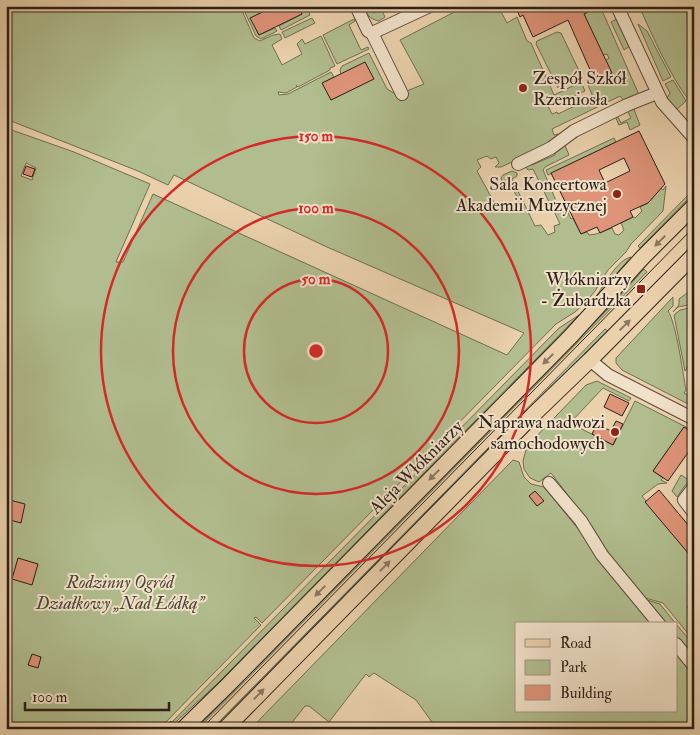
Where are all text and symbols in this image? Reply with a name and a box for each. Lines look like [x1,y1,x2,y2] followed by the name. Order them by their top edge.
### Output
[533,67,627,111] place label: Zespół Szkół Rzemiosła
[517,82,529,94] marker: Zespół Szkół Rzemiosła
[299,127,333,146] text: 150 m
[455,173,608,217] place label: Sala Koncertowa Akademii Muzycznej
[611,188,623,200] marker: Sala Koncertowa Akademii Muzycznej
[298,199,334,218] text: 100 m
[654,235,666,247] one-way arrow
[541,268,632,312] place label: Włókniarzy - Żubardzka
[302,270,331,289] text: 50 m
[635,283,647,295] marker: Włókniarzy - Żubardzka
[618,320,630,332] one-way arrow
[307,342,325,360] centre of rings
[542,353,554,365] one-way arrow
[478,411,606,455] place label: Naprawa nadwozi samochodowych
[364,415,469,520] street label: Aleja Włókniarzy
[609,426,621,438] marker: Naprawa nadwozi samochodowych
[428,469,440,481] one-way arrow
[379,560,391,572] one-way arrow
[35,571,206,615] park label: Rodzinny Ogród Działkowy „Nad Łódką”
[314,585,326,597] one-way arrow
[515,622,678,712] legend
[560,634,592,653] text: Road
[560,658,587,677] text: Park
[25,680,169,712] scale bar
[560,684,612,703] text: Building
[32,688,68,707] text: 100 m
[253,688,265,700] one-way arrow

